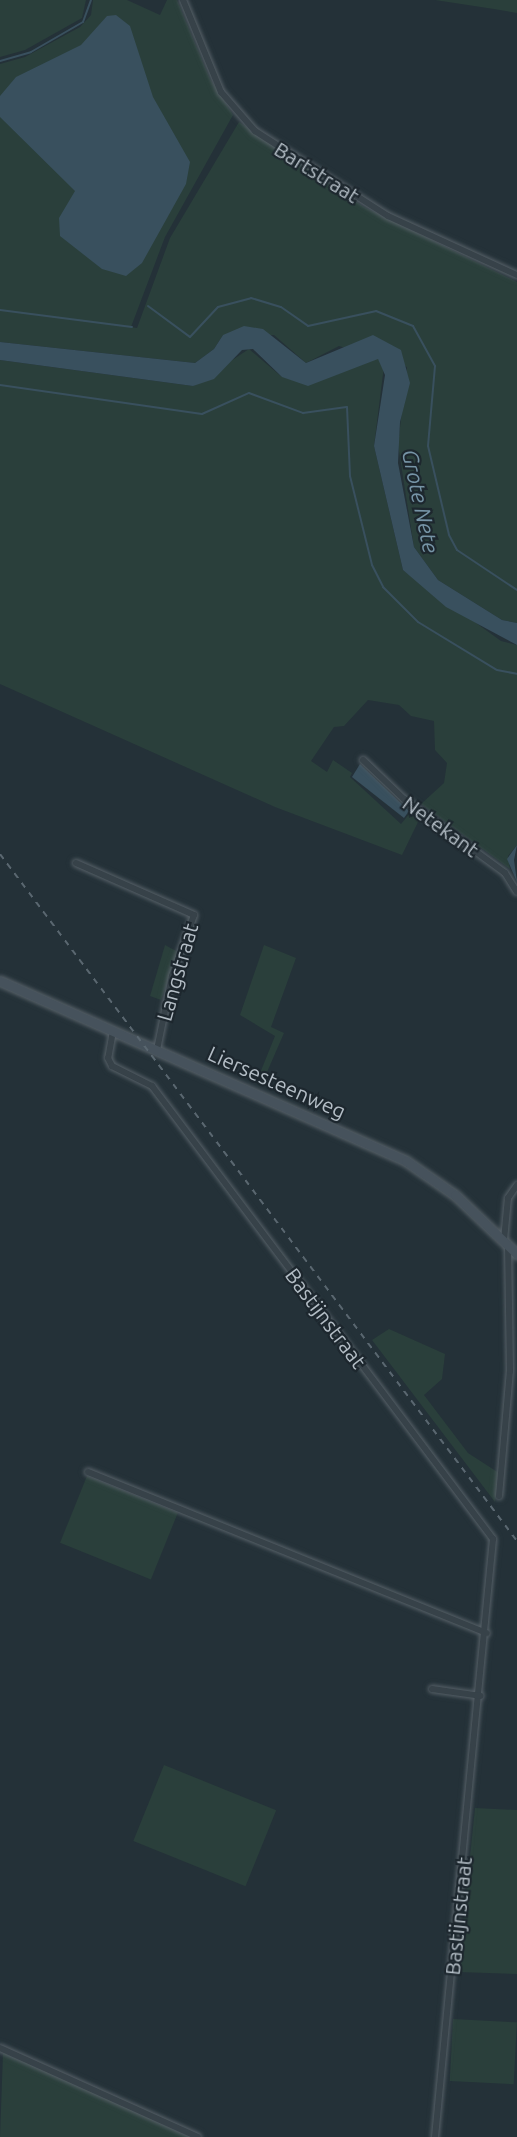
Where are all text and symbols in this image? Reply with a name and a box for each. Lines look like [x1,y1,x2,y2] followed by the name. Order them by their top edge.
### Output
[270,136,364,208] street label: Bartstraat
[397,447,445,555] water label: Grote Nete
[398,790,484,862] street label: Netekant
[151,920,203,1024] street label: Langstraat
[204,1040,350,1124] street label: Liersesteenweg
[280,1263,372,1373] street label: Bastijnstraat
[439,1856,477,1976] street label: Bastijnstraat

